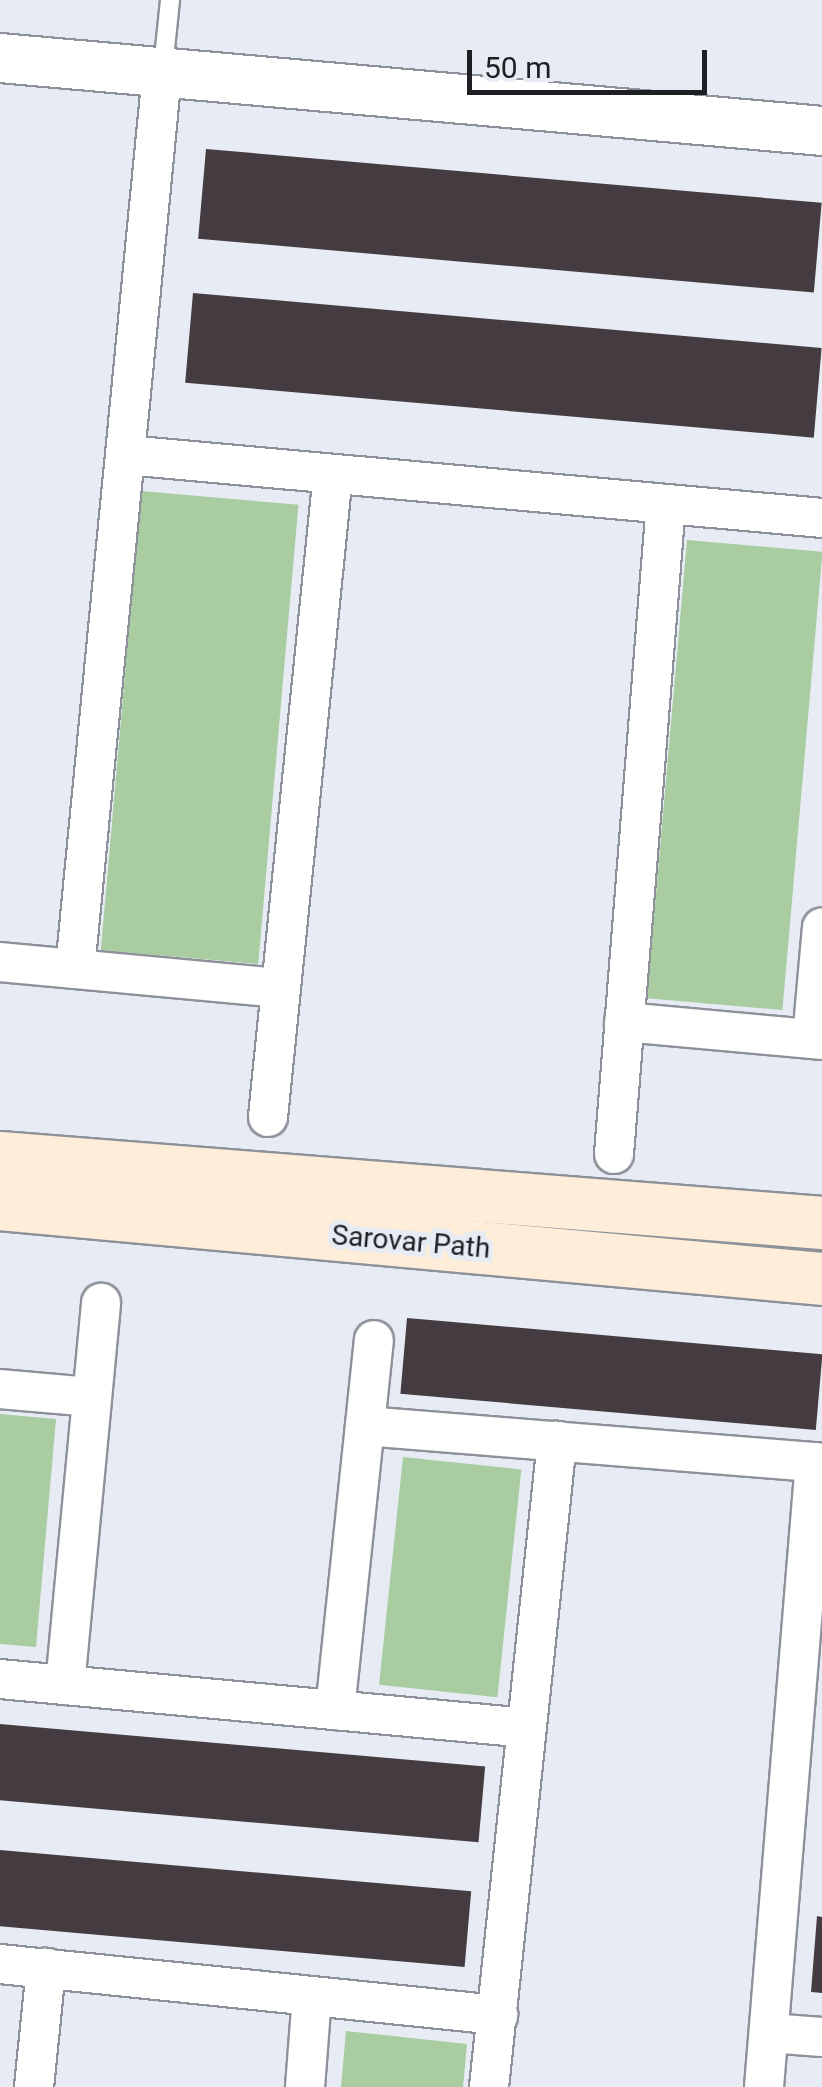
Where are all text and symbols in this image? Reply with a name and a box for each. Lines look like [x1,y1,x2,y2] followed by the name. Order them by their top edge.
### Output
[472,30,712,92] scale bar
[484,50,551,85] text: 50 m
[330,1218,492,1266] street label: Sarovar Path

